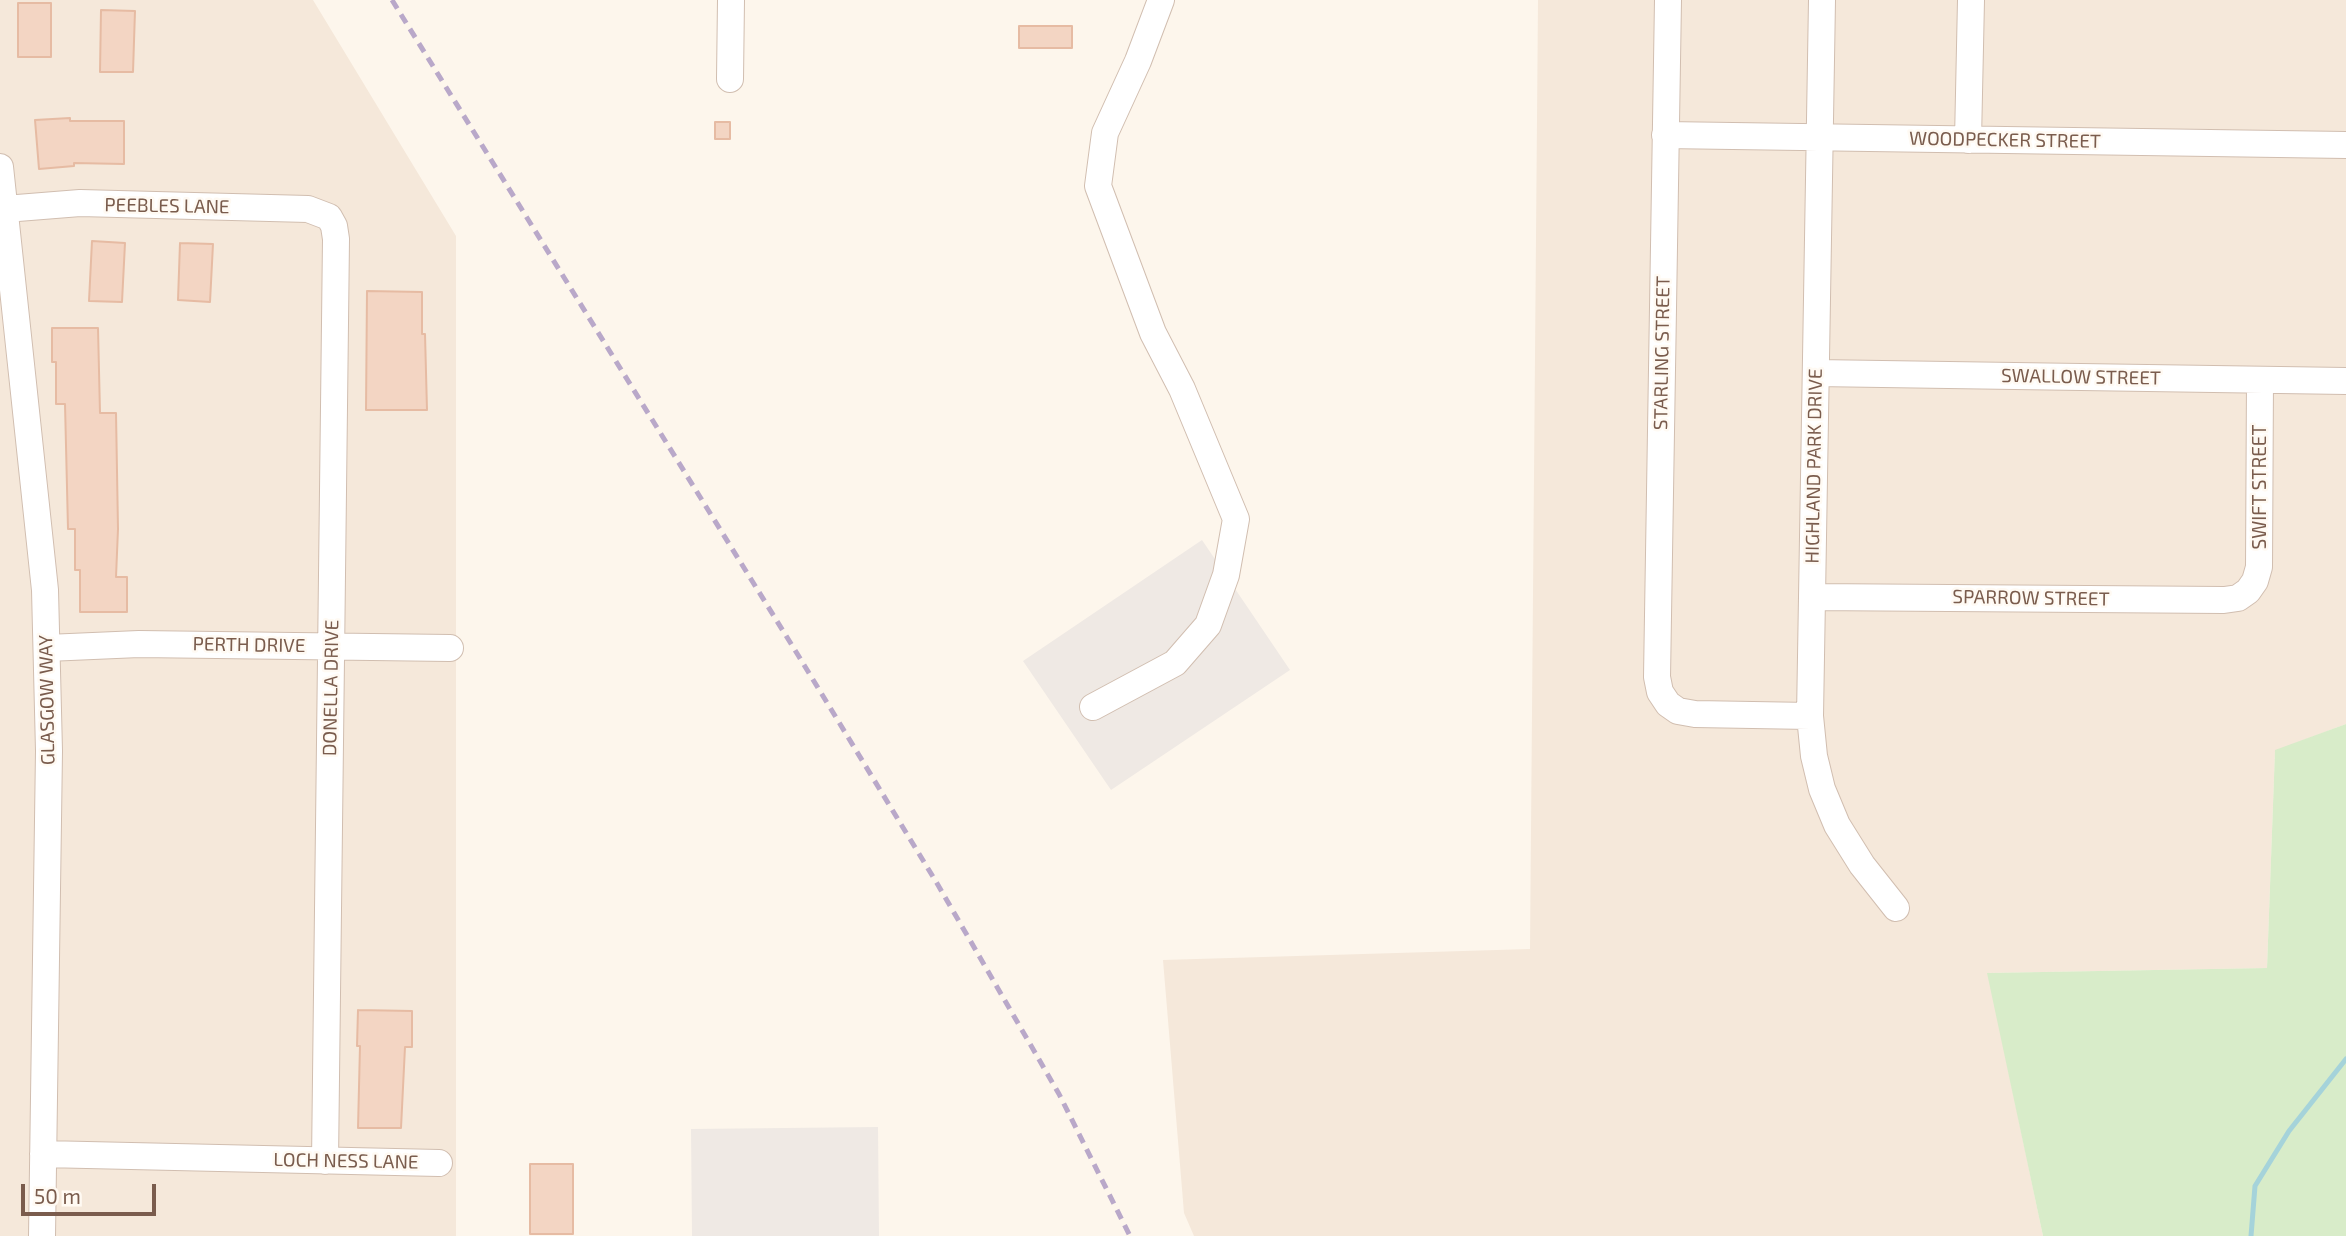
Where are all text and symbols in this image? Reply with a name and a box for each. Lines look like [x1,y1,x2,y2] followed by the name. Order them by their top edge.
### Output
[1909,127,2101,153] street label: WOODPECKER STREET
[104,194,230,218] street label: PEEBLES LANE
[1649,276,1675,430] street label: STARLING STREET
[2001,364,2161,390] street label: SWALLOW STREET
[1801,368,1827,564] street label: HIGHLAND PARK DRIVE
[2249,425,2271,549] street label: SWIFT STREET
[1952,585,2110,611] street label: SPARROW STREET
[318,620,344,756] street label: DONELLA DRIVE
[192,633,306,657] street label: PERTH DRIVE
[34,635,60,765] street label: GLASGOW WAY
[273,1148,419,1174] street label: LOCH NESS LANE
[24,1170,159,1214] scale bar
[34,1183,81,1208] text: 50 m

